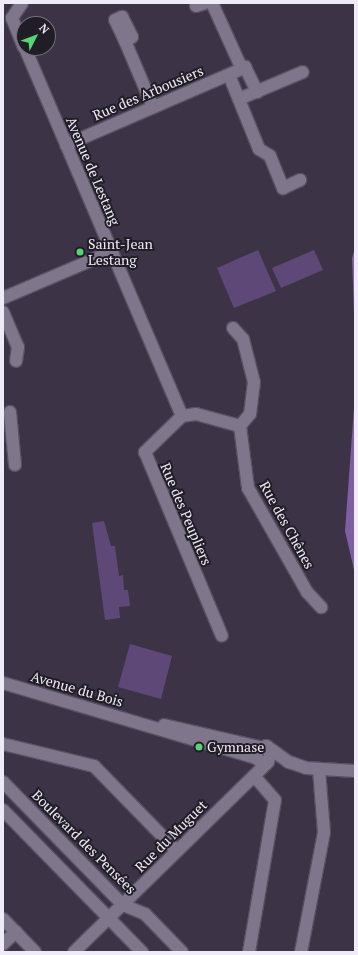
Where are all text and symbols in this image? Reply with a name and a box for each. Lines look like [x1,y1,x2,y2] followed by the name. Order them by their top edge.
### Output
[16,16,56,56] north arrow
[36,21,52,36] text: N
[90,62,206,124] street label: Rue des Arbousiers
[63,114,123,228] street label: Avenue de Lestang
[88,236,153,268] place label: Saint-Jean Lestang
[75,247,85,257] marker: Saint-Jean Lestang
[157,460,215,568] street label: Rue des Peupliers
[256,478,318,572] street label: Rue des Chênes
[29,668,125,710] street label: Avenue du Bois
[207,739,264,755] place label: Gymnase
[194,742,204,752] marker: Gymnase
[29,787,139,897] street label: Boulevard des Pensées
[132,797,210,875] street label: Rue du Muguet

